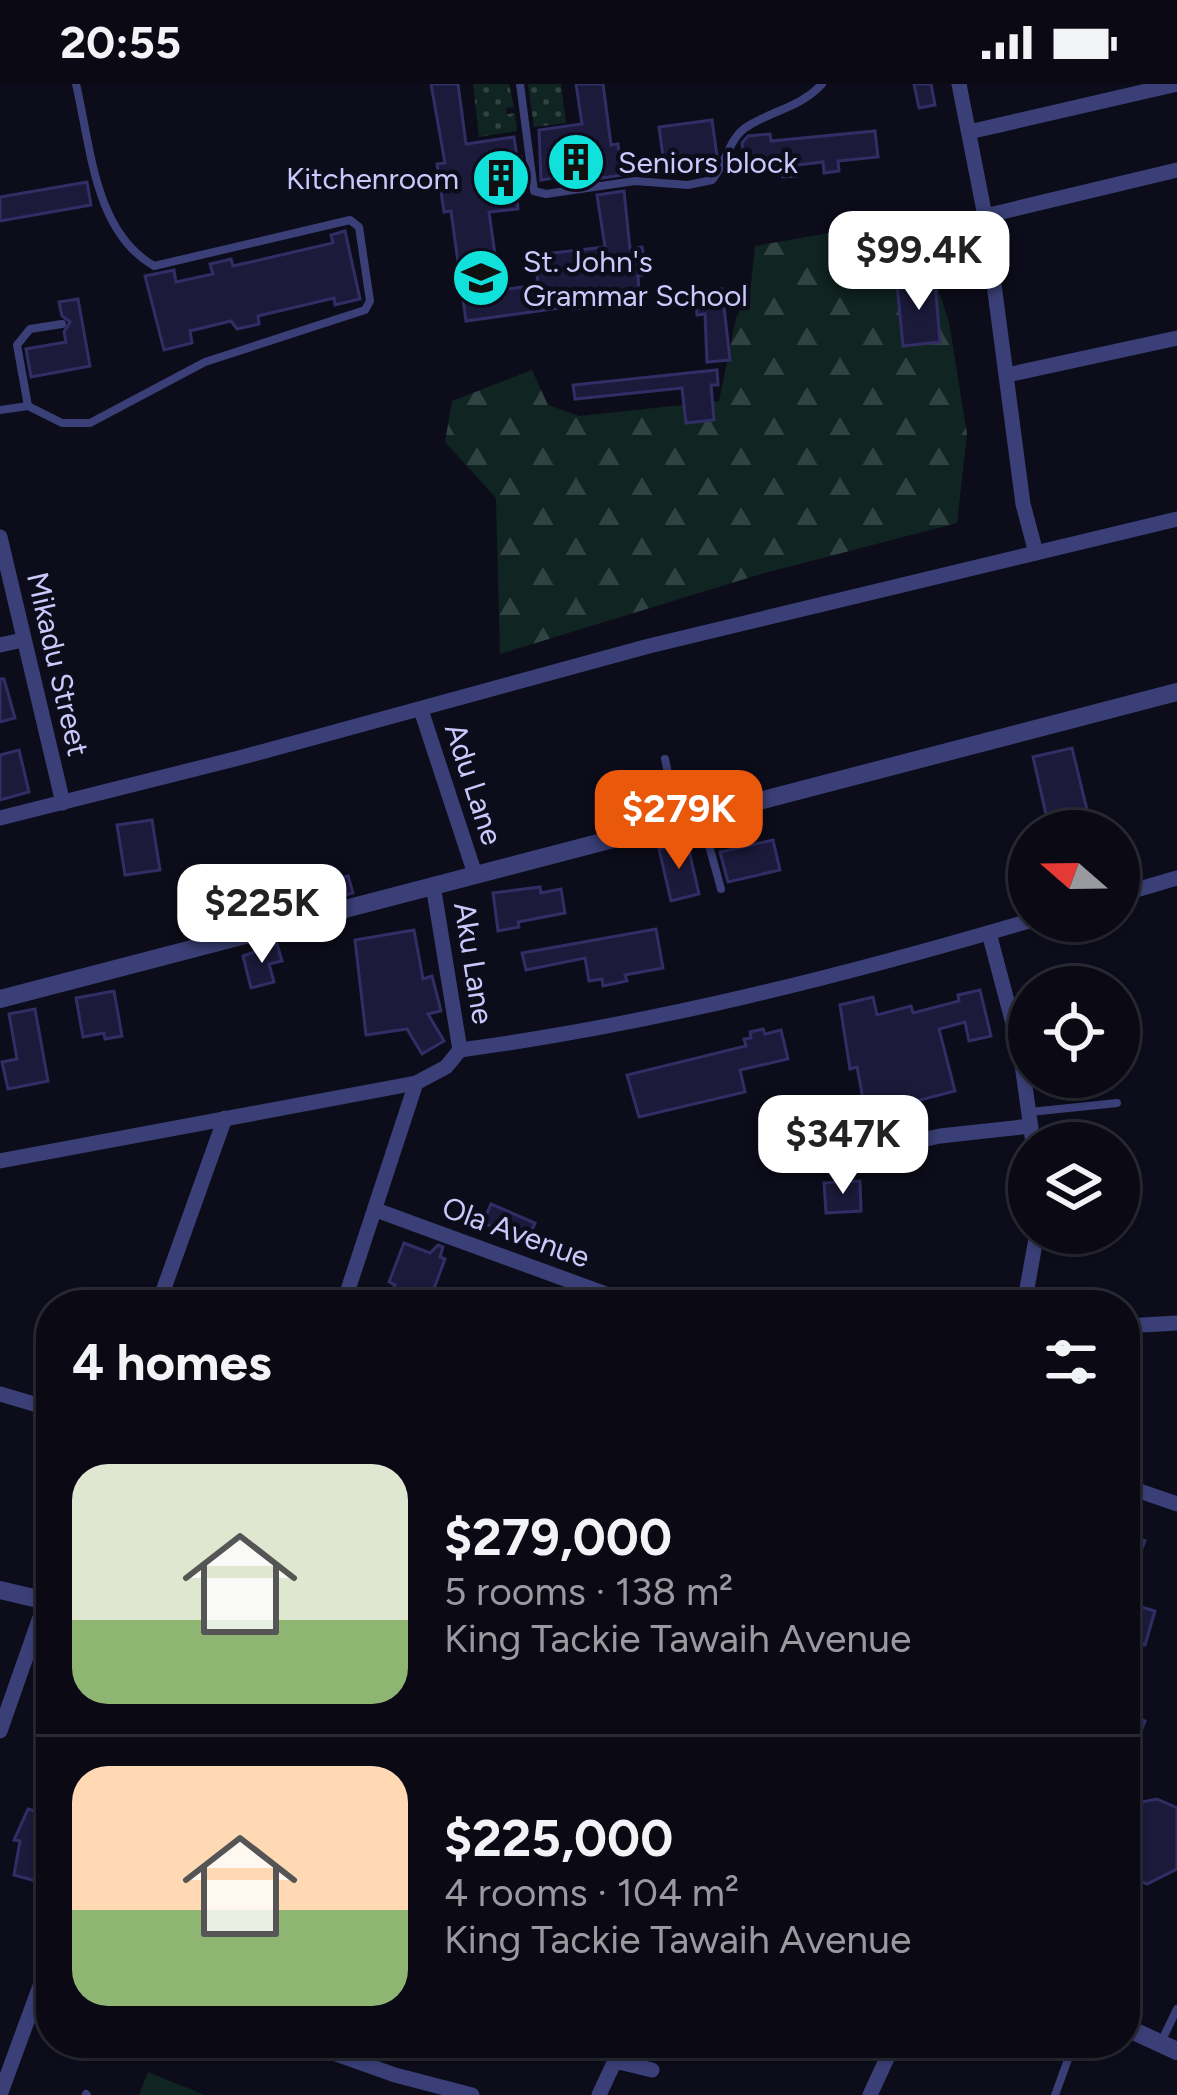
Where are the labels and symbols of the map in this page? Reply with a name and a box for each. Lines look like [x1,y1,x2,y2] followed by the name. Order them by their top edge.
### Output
[545,131,607,193] building icon: Seniors block
[618,144,798,181] place label: Seniors block
[470,147,532,209] building icon: Kitchenroom
[286,160,459,197] place label: Kitchenroom
[821,211,1017,313] pin: $99.4K
[523,243,748,314] place label: St. John's Grammar School
[450,247,512,309] school or university icon: St. John's Grammar School
[19,568,97,760] street label: Mikadu Street
[437,718,511,850] street label: Adu Lane
[595,770,763,872] pin: $279K
[1008,810,1140,942] north arrow
[178,864,346,966] pin: $225K
[446,899,502,1027] street label: Aku Lane
[759,1095,927,1197] pin: $347K
[437,1188,595,1276] street label: Ola Avenue

